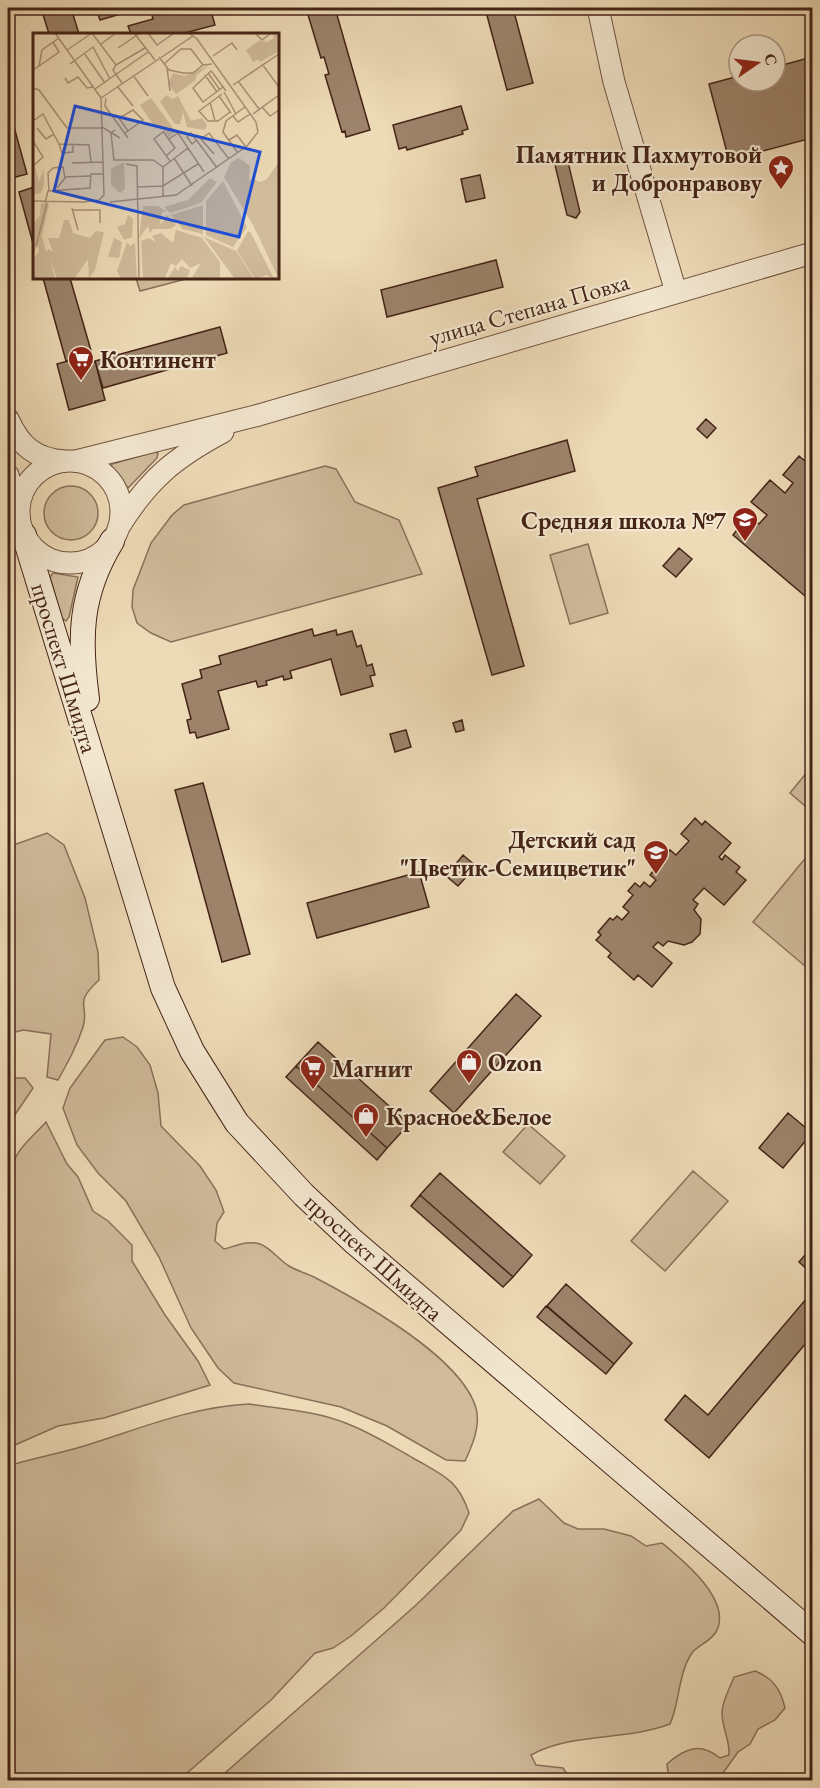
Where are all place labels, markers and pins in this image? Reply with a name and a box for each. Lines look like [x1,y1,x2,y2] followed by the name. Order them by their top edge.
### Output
[516,139,762,199] place label: Памятник Пахмутовой и Добронравову
[766,153,796,191] place icon: Памятник Пахмутовой и Добронравову
[66,344,96,382] supermarket icon: Континент
[100,344,216,375] place label: Континент
[521,505,726,536] place label: Средняя школа №7
[730,505,760,543] school or university icon: Средняя школа №7
[400,824,636,883] place label: Детский сад "Цветик-Семицветик"
[641,838,671,876] school or university icon: Детский сад "Цветик-Семицветик"
[454,1047,484,1085] shop icon: Ozon
[488,1047,543,1078] place label: Ozon
[298,1053,328,1091] supermarket icon: Магнит
[332,1053,413,1084] place label: Магнит
[351,1101,381,1139] shop icon: Красное&Белое
[386,1101,551,1132] place label: Красное&Белое

